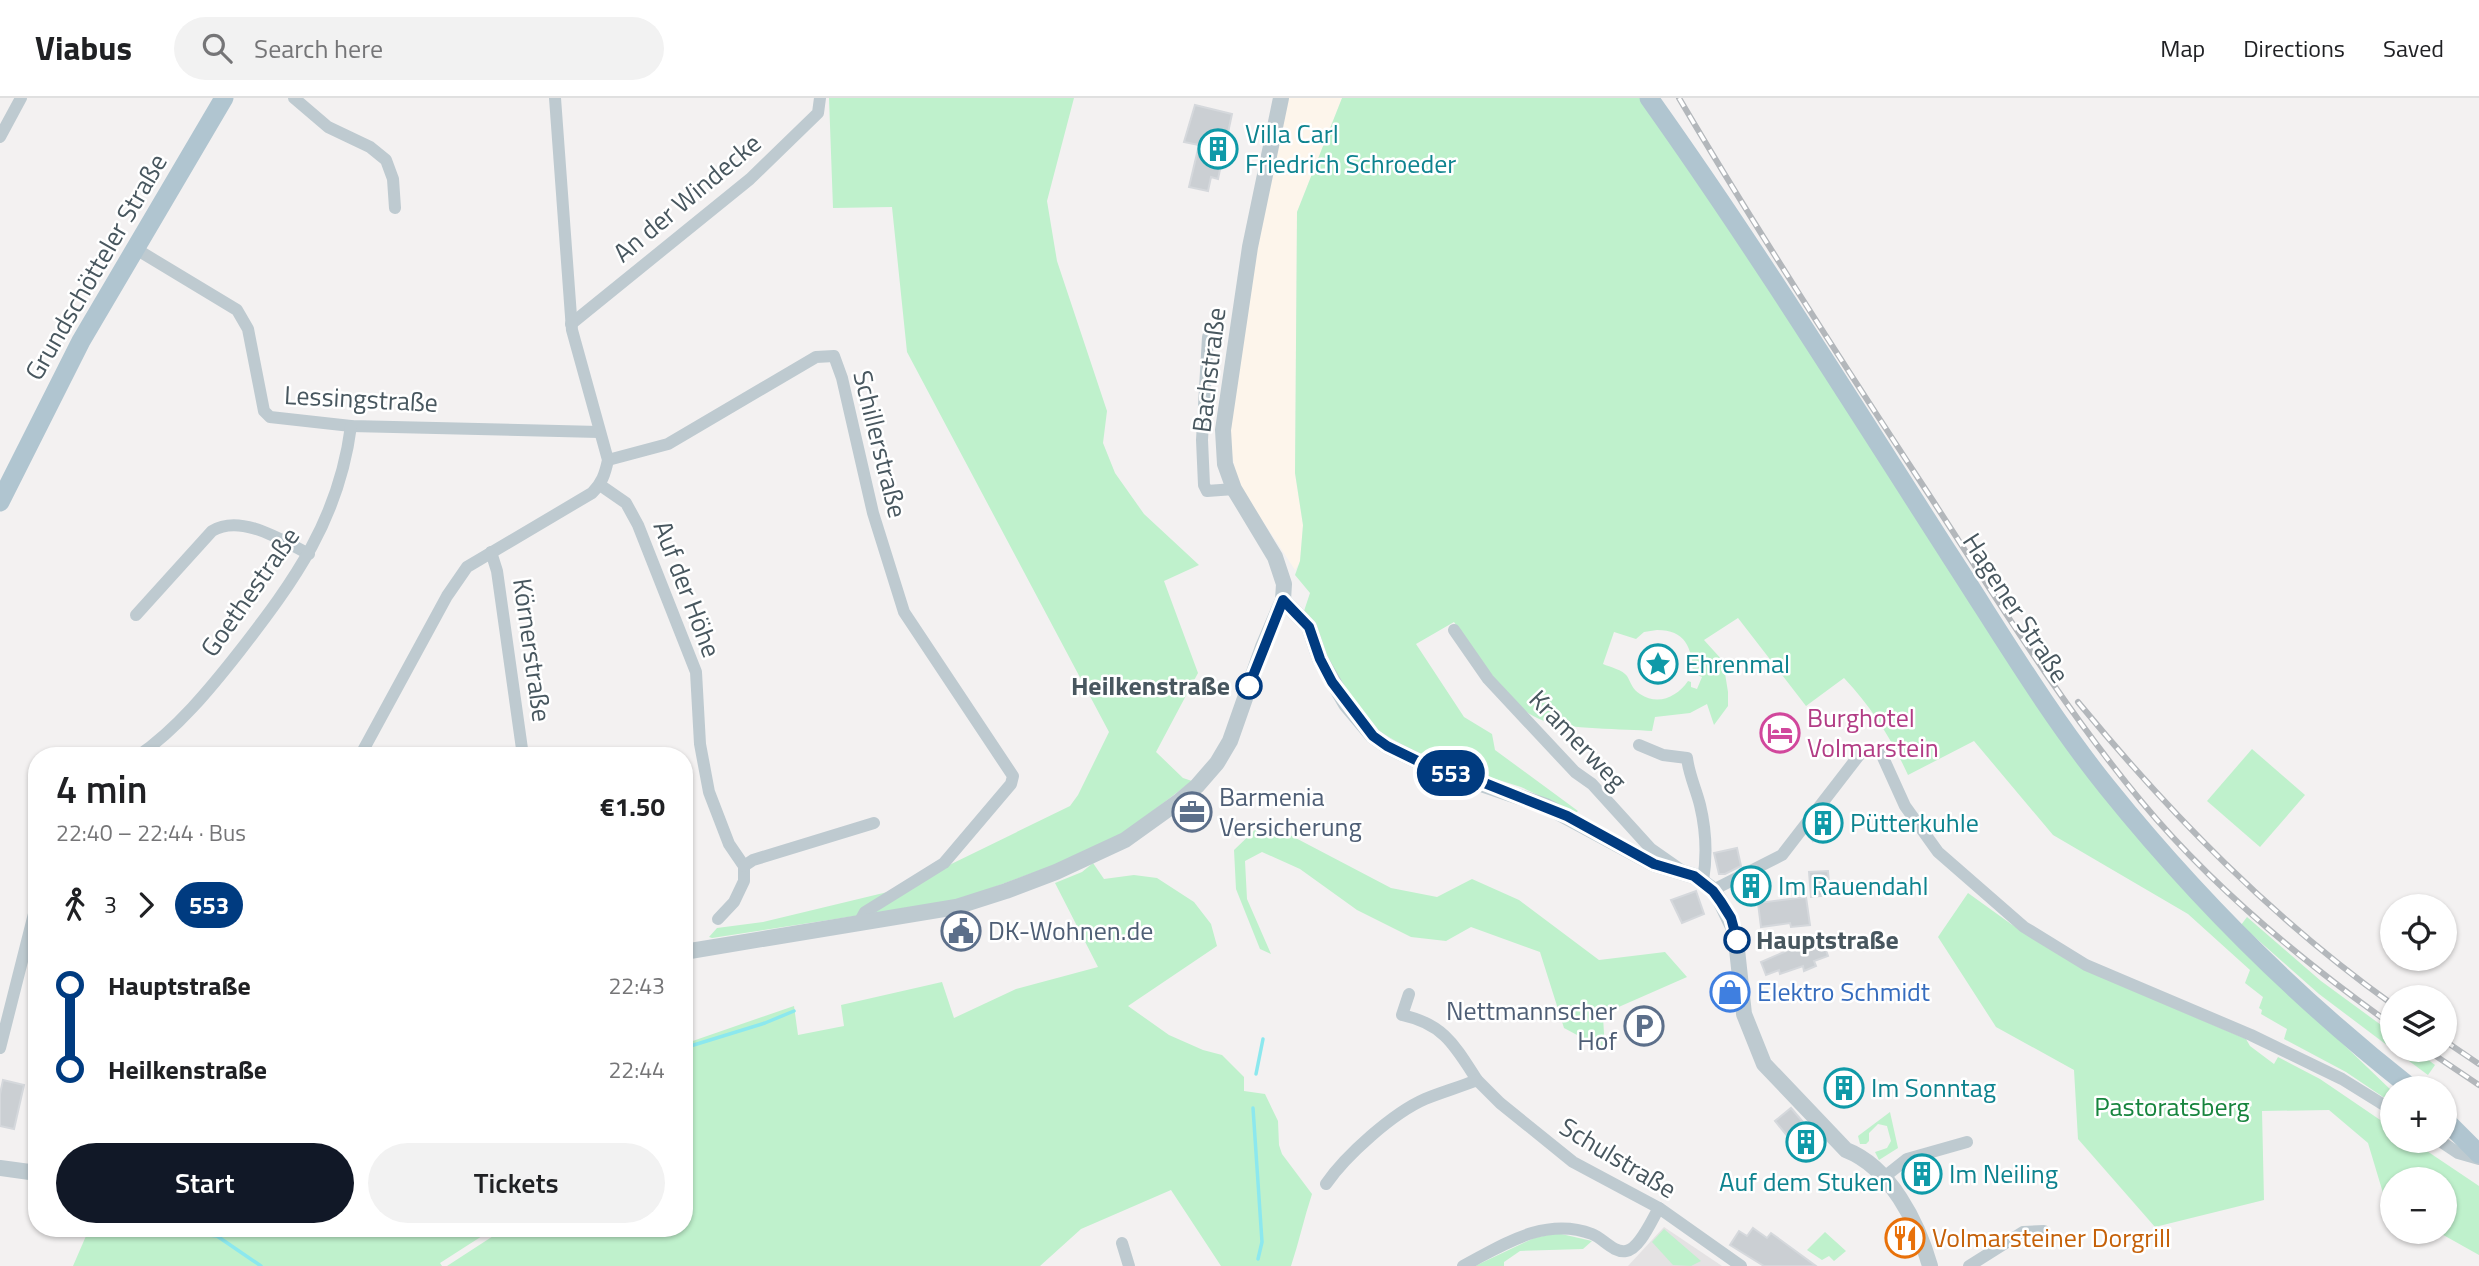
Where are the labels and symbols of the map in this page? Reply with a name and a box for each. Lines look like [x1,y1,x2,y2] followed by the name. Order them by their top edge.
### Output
[1245,114,1456,183] place label: Villa Carl Friedrich Schroeder
[604,124,769,271] street label: An der Windecke
[1197,128,1239,170] building icon: Villa Carl Friedrich Schroeder
[15,146,176,387] street label: Grundschötteler Straße
[1181,305,1236,435] street label: Bachstraße
[843,366,918,522] street label: Schillerstraße
[283,375,439,422] street label: Lessingstraße
[644,515,731,663] street label: Auf der Höhe
[191,519,309,664] street label: Goethestraße
[1953,525,2080,690] street label: Hagener Straße
[503,576,562,724] street label: Körnerstraße
[1637,643,1679,685] place icon: Ehrenmal
[1685,644,1790,683] place label: Ehrenmal
[1071,666,1230,705] place label: Heilkenstraße
[1236,673,1262,699] marker: Heilkenstraße
[1520,681,1636,799] street label: Kramerweg
[1807,698,1939,767] place label: Burghotel Volmarstein
[1759,712,1801,754] hotel icon: Burghotel Volmarstein
[1411,750,1491,796] line badge: 553
[1219,777,1362,846] place label: Barmenia Versicherung
[1171,791,1213,833] office icon: Barmenia Versicherung
[1802,802,1844,844] building icon: Pütterkuhle
[1850,803,1979,842] place label: Pütterkuhle
[1730,865,1772,907] building icon: Im Rauendahl
[1778,866,1929,905] place label: Im Rauendahl
[940,910,982,952] public building icon: DK-Wohnen.de
[988,911,1153,950] place label: DK-Wohnen.de
[1756,920,1899,959] place label: Hauptstraße
[1724,927,1750,953] marker: Hauptstraße
[1709,971,1751,1013] shop icon: Elektro Schmidt
[1757,972,1930,1011] place label: Elektro Schmidt
[1446,991,1617,1060] place label: Nettmannscher Hof
[1623,1005,1665,1047] parking icon: Nettmannscher Hof
[1823,1067,1865,1109] building icon: Im Sonntag
[1871,1068,1996,1107] place label: Im Sonntag
[2094,1087,2250,1126] park label: Pastoratsberg
[1552,1107,1684,1208] street label: Schulstraße
[1785,1121,1827,1163] building icon: Auf dem Stuken
[1901,1153,1943,1195] building icon: Im Neiling
[1949,1154,2058,1193] place label: Im Neiling
[1719,1162,1893,1201] place label: Auf dem Stuken
[1884,1217,1926,1259] restaurant icon: Volmarsteiner Dorgrill
[1932,1218,2171,1257] place label: Volmarsteiner Dorgrill

